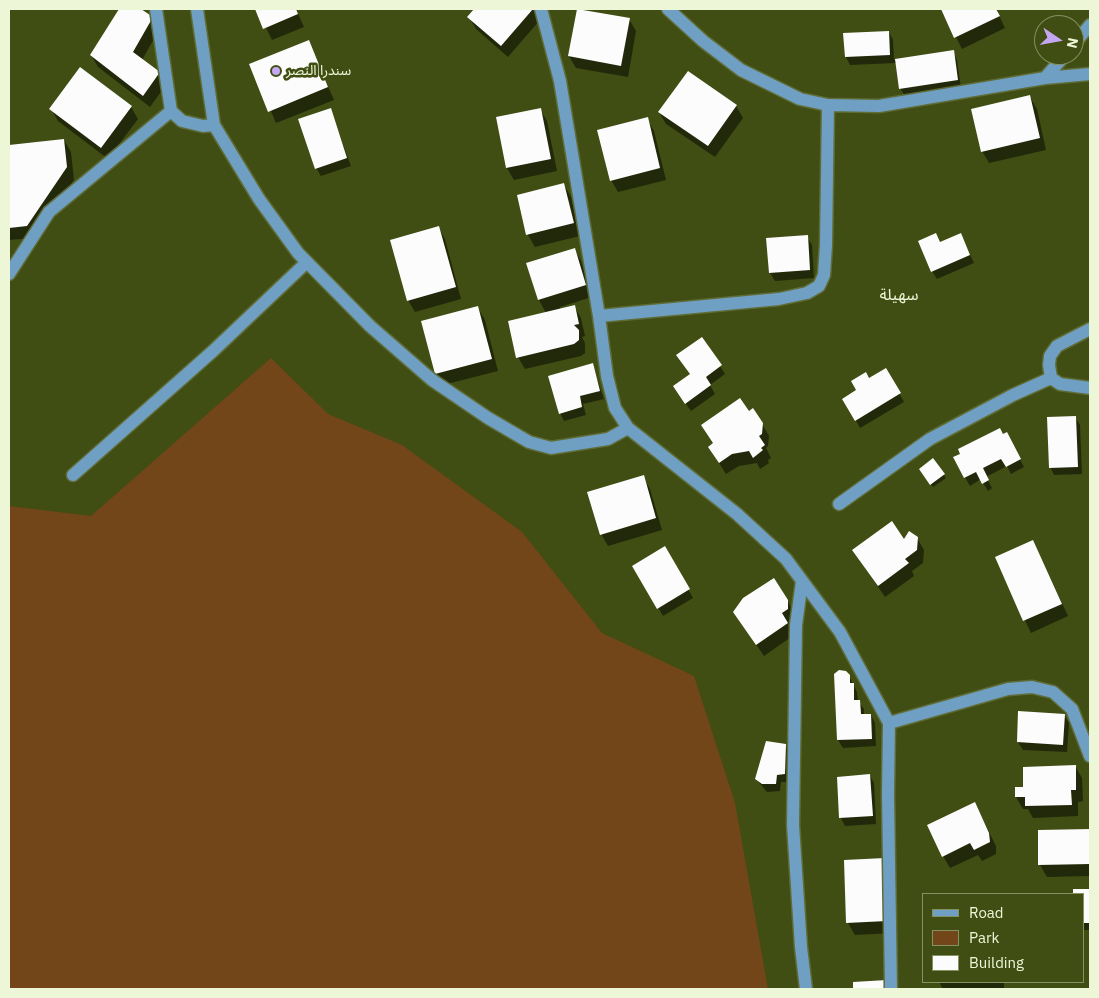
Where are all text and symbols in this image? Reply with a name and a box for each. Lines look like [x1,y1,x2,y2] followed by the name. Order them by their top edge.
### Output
[1034,15,1084,65] north arrow
[1063,36,1083,50] text: N
[286,63,351,79] place label: سندرا النصر
[270,65,282,77] marker: سندرا النصر
[879,285,919,305] district label: سهيلة
[922,893,1084,983] legend
[969,903,1004,922] text: Road
[969,928,999,947] text: Park
[969,953,1024,972] text: Building

